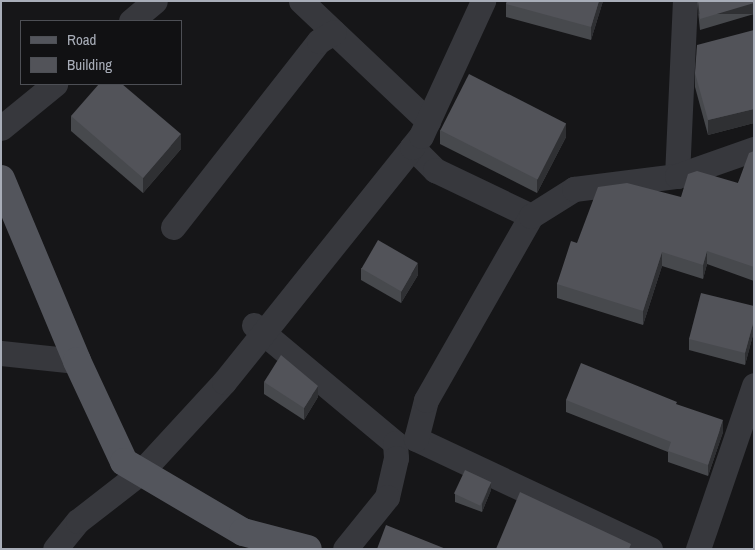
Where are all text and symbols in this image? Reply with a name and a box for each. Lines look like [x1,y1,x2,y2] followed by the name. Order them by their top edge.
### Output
[20,20,182,85] legend
[67,29,96,50] text: Road
[67,54,112,75] text: Building

